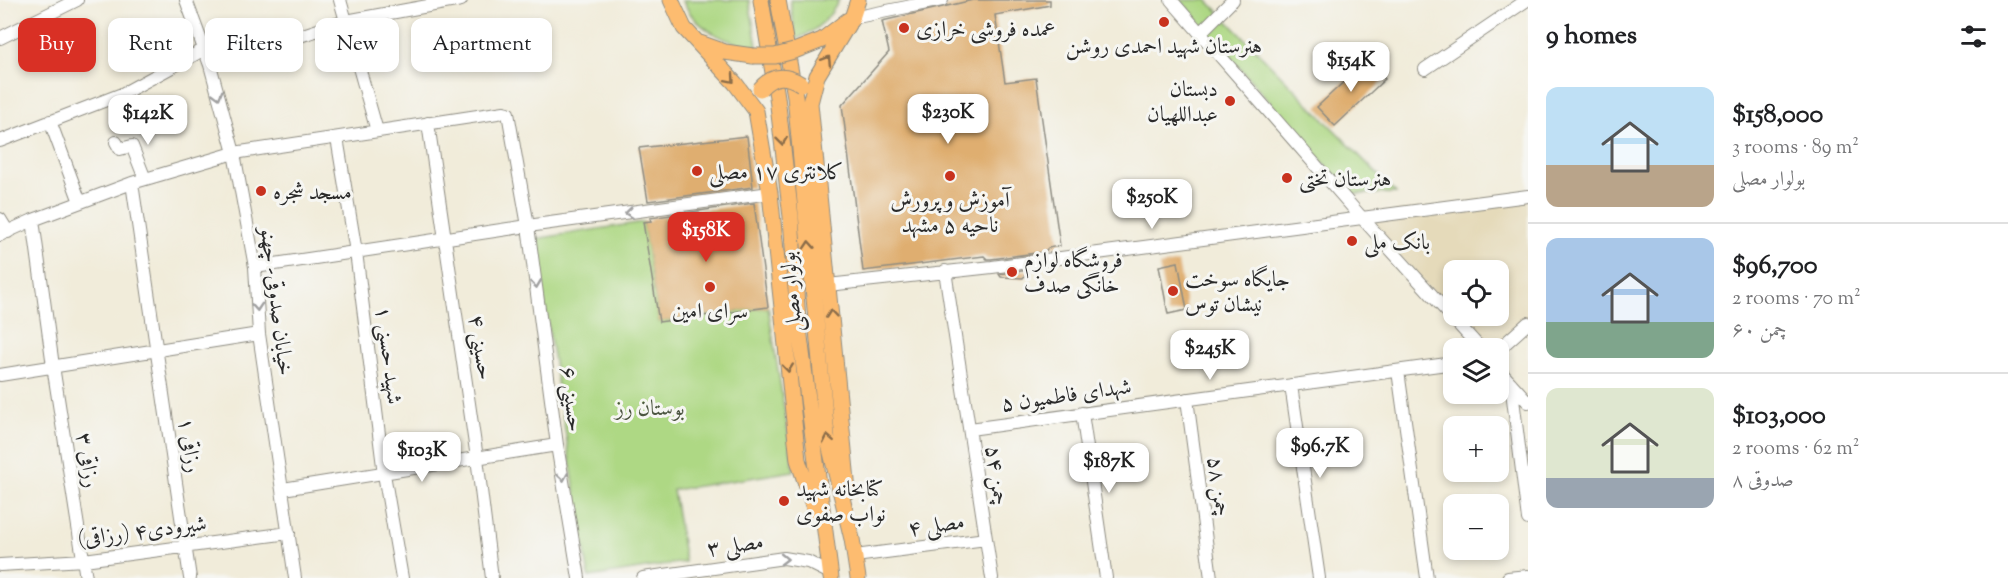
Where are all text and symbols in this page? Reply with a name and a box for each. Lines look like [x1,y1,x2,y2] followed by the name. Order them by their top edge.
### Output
[916,15,1056,47] place label: عمده فروشی خرازی
[1157,15,1171,29] marker: هنرستان شهید احمدی روشن
[18,18,96,72] chip: Buy
[108,18,193,72] chip: Rent
[205,18,303,72] chip: Filters
[315,18,399,72] chip: New
[411,18,552,72] chip: Apartment
[1546,18,1637,55] text: 9 homes
[1957,20,1990,53] icon: filters
[897,21,911,35] marker: عمده فروشی خرازی
[1066,32,1262,64] place label: هنرستان شهید احمدی روشن
[1309,42,1393,93] pin: $154K
[1327,47,1375,76] text: $154K
[819,56,830,67] one-way arrow
[724,72,735,83] one-way arrow
[1147,75,1218,132] place label: دبستان عبداللهیان
[211,89,223,100] one-way arrow
[906,94,990,145] pin: $230K
[1223,94,1237,108] marker: دبستان عبداللهیان
[106,95,190,146] pin: $142K
[1732,97,1823,134] text: $158,000
[922,99,974,128] text: $230K
[122,100,174,129] text: $142K
[1594,111,1666,183] icon: home
[1732,134,1859,163] text: 3 rooms · 89 m²
[775,136,788,145] one-way arrow
[709,158,844,190] place label: کلانتری ۱۷ مصلی
[690,164,704,178] marker: کلانتری ۱۷ مصلی
[1299,165,1391,197] place label: هنرستان تختی
[1732,166,1805,195] text: بولوار مصلی
[943,169,957,183] marker: آموزش و پرورش ناحیه ۵ مشهد
[1280,171,1294,185] marker: هنرستان تختی
[273,178,352,210] place label: مسجد شجره
[1110,179,1194,230] pin: $250K
[254,184,268,198] marker: مسجد شجره
[1126,184,1178,213] text: $250K
[890,186,1012,243] place label: آموزش و پرورش ناحیه ۵ مشهد
[624,207,633,219] one-way arrow
[664,212,748,263] pin: $158K
[682,217,730,246] text: $158K
[250,223,300,378] street label: خیابان صدوقی- چهنو
[1364,228,1430,260] place label: بانک ملی
[1345,234,1359,248] marker: بانک ملی
[803,240,816,249] one-way arrow
[1024,246,1123,303] place label: فروشگاه لوازم خانگی صدف
[1732,248,1817,285] text: $96,700
[774,250,812,333] street label: بولوار مصلی
[1443,260,1509,560] map controls
[1443,260,1509,326] button: locate
[1594,262,1666,334] icon: home
[1005,265,1019,279] marker: فروشگاه لوازم خانگی صدف
[1185,265,1290,322] place label: جایگاه سوخت نیشان توس
[529,279,542,288] one-way arrow
[703,280,717,294] marker: سرای امین
[1166,284,1180,298] marker: جایگاه سوخت نیشان توس
[1732,285,1861,314] text: 2 rooms · 70 m²
[672,297,748,329] place label: سرای امین
[251,302,264,311] one-way arrow
[365,304,409,406] street label: شهید حسنی ۱
[825,309,838,318] one-way arrow
[458,312,500,382] street label: حسینی ۴
[1732,317,1787,346] text: چمن ۶۰
[1168,330,1252,381] pin: $245K
[1184,335,1236,364] text: $245K
[1443,338,1509,404] button: layers
[782,364,794,373] one-way arrow
[550,365,590,434] street label: حسینی ۶
[999,372,1134,422] street label: شهدای فاطمیون ۵
[613,394,685,426] park label: بوستان رز
[1732,398,1826,435] text: $103,000
[1594,412,1666,484] icon: home
[168,416,208,475] street label: رزاقی ۱
[1443,416,1509,482] button: +
[1271,428,1369,479] pin: $96.7K
[66,431,106,490] street label: رزاقی ۳
[380,432,464,483] pin: $103K
[1290,433,1350,462] text: $96.7K
[822,434,835,444] one-way arrow
[1732,435,1860,464] text: 2 rooms · 62 m²
[397,437,447,466] text: $103K
[975,443,1015,507] street label: چمن ۵۴
[1067,443,1151,494] pin: $187K
[1083,448,1135,477] text: $187K
[1197,454,1237,518] street label: چمن ۵۸
[1732,467,1794,496] text: صدوقی ۸
[556,472,568,482] one-way arrow
[796,475,886,532] place label: کتابخانه شهید نواب صفوی
[777,494,791,508] marker: کتابخانه شهید نواب صفوی
[1443,494,1509,560] button: −
[906,507,967,547] street label: مصلی ۴
[76,509,209,557] street label: شیرودی۴ (رزاقی)
[705,527,766,567] street label: مصلی ۳
[779,553,788,566] one-way arrow

